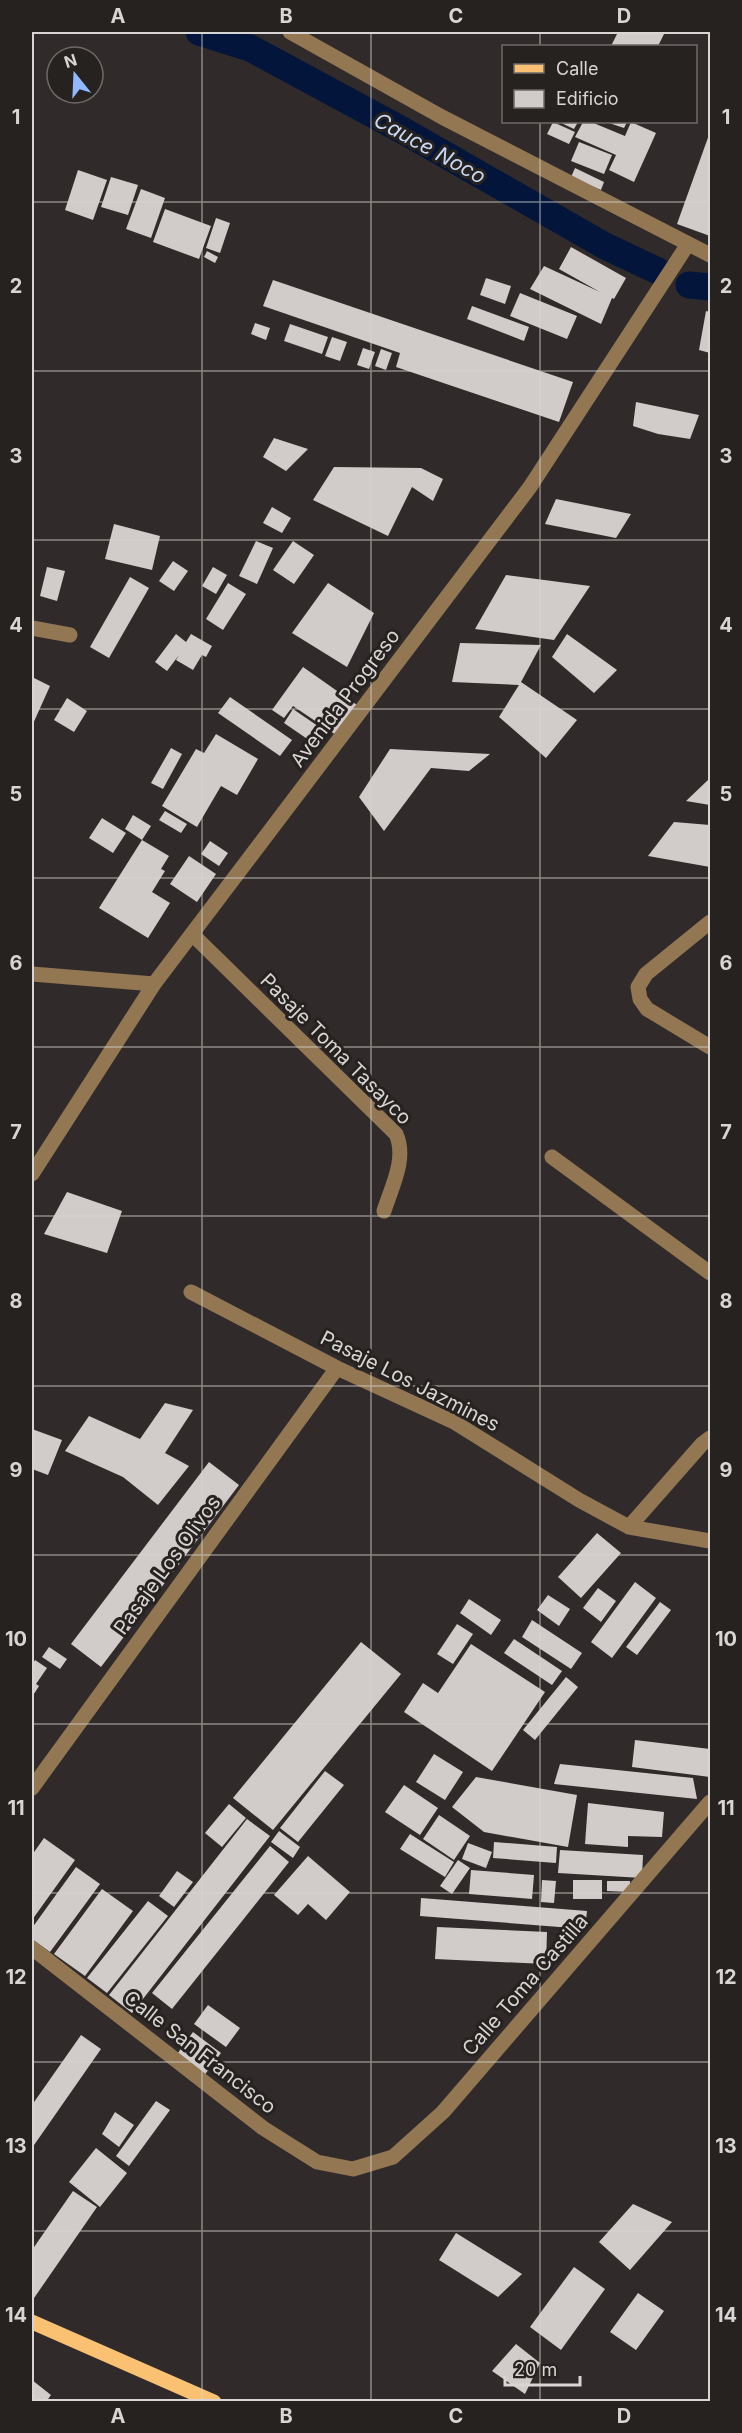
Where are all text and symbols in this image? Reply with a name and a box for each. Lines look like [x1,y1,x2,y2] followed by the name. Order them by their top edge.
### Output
[111,4,126,28] text: A
[279,4,293,28] text: B
[449,4,463,28] text: C
[617,4,631,28] text: D
[45,45,105,105] north arrow
[502,45,697,123] legend
[61,49,79,72] text: N
[556,58,598,79] text: Calle
[556,88,619,109] text: Edificio
[12,105,20,129] text: 1
[722,105,730,129] text: 1
[370,107,490,189] water label: Cauce Noco
[10,274,22,298] text: 2
[720,274,732,298] text: 2
[10,444,22,468] text: 3
[720,444,732,468] text: 3
[9,613,23,637] text: 4
[719,613,733,637] text: 4
[285,624,405,772] street label: Avenida Progreso
[10,782,22,806] text: 5
[720,782,732,806] text: 5
[10,951,23,975] text: 6
[720,951,733,975] text: 6
[255,968,417,1130] street label: Pasaje Toma Tasayco
[10,1120,22,1144] text: 7
[720,1120,732,1144] text: 7
[9,1289,23,1313] text: 8
[719,1289,733,1313] text: 8
[317,1325,503,1437] street label: Pasaje Los Jazmines
[10,1458,23,1482] text: 9
[720,1458,733,1482] text: 9
[109,1491,225,1639] street label: Pasaje Los Olivos
[5,1627,27,1651] text: 10
[715,1627,737,1651] text: 10
[7,1796,25,1820] text: 11
[717,1796,735,1820] text: 11
[457,1909,593,2061] street label: Calle Toma Castilla
[5,1965,27,1989] text: 12
[715,1965,737,1989] text: 12
[119,1985,281,2119] street label: Calle San Francisco
[5,2134,27,2158] text: 13
[715,2134,737,2158] text: 13
[5,2303,27,2327] text: 14
[715,2303,737,2327] text: 14
[505,2349,580,2387] scale bar
[514,2359,557,2380] text: 20 m
[111,2404,126,2428] text: A
[279,2404,293,2428] text: B
[449,2404,463,2428] text: C
[617,2404,631,2428] text: D

